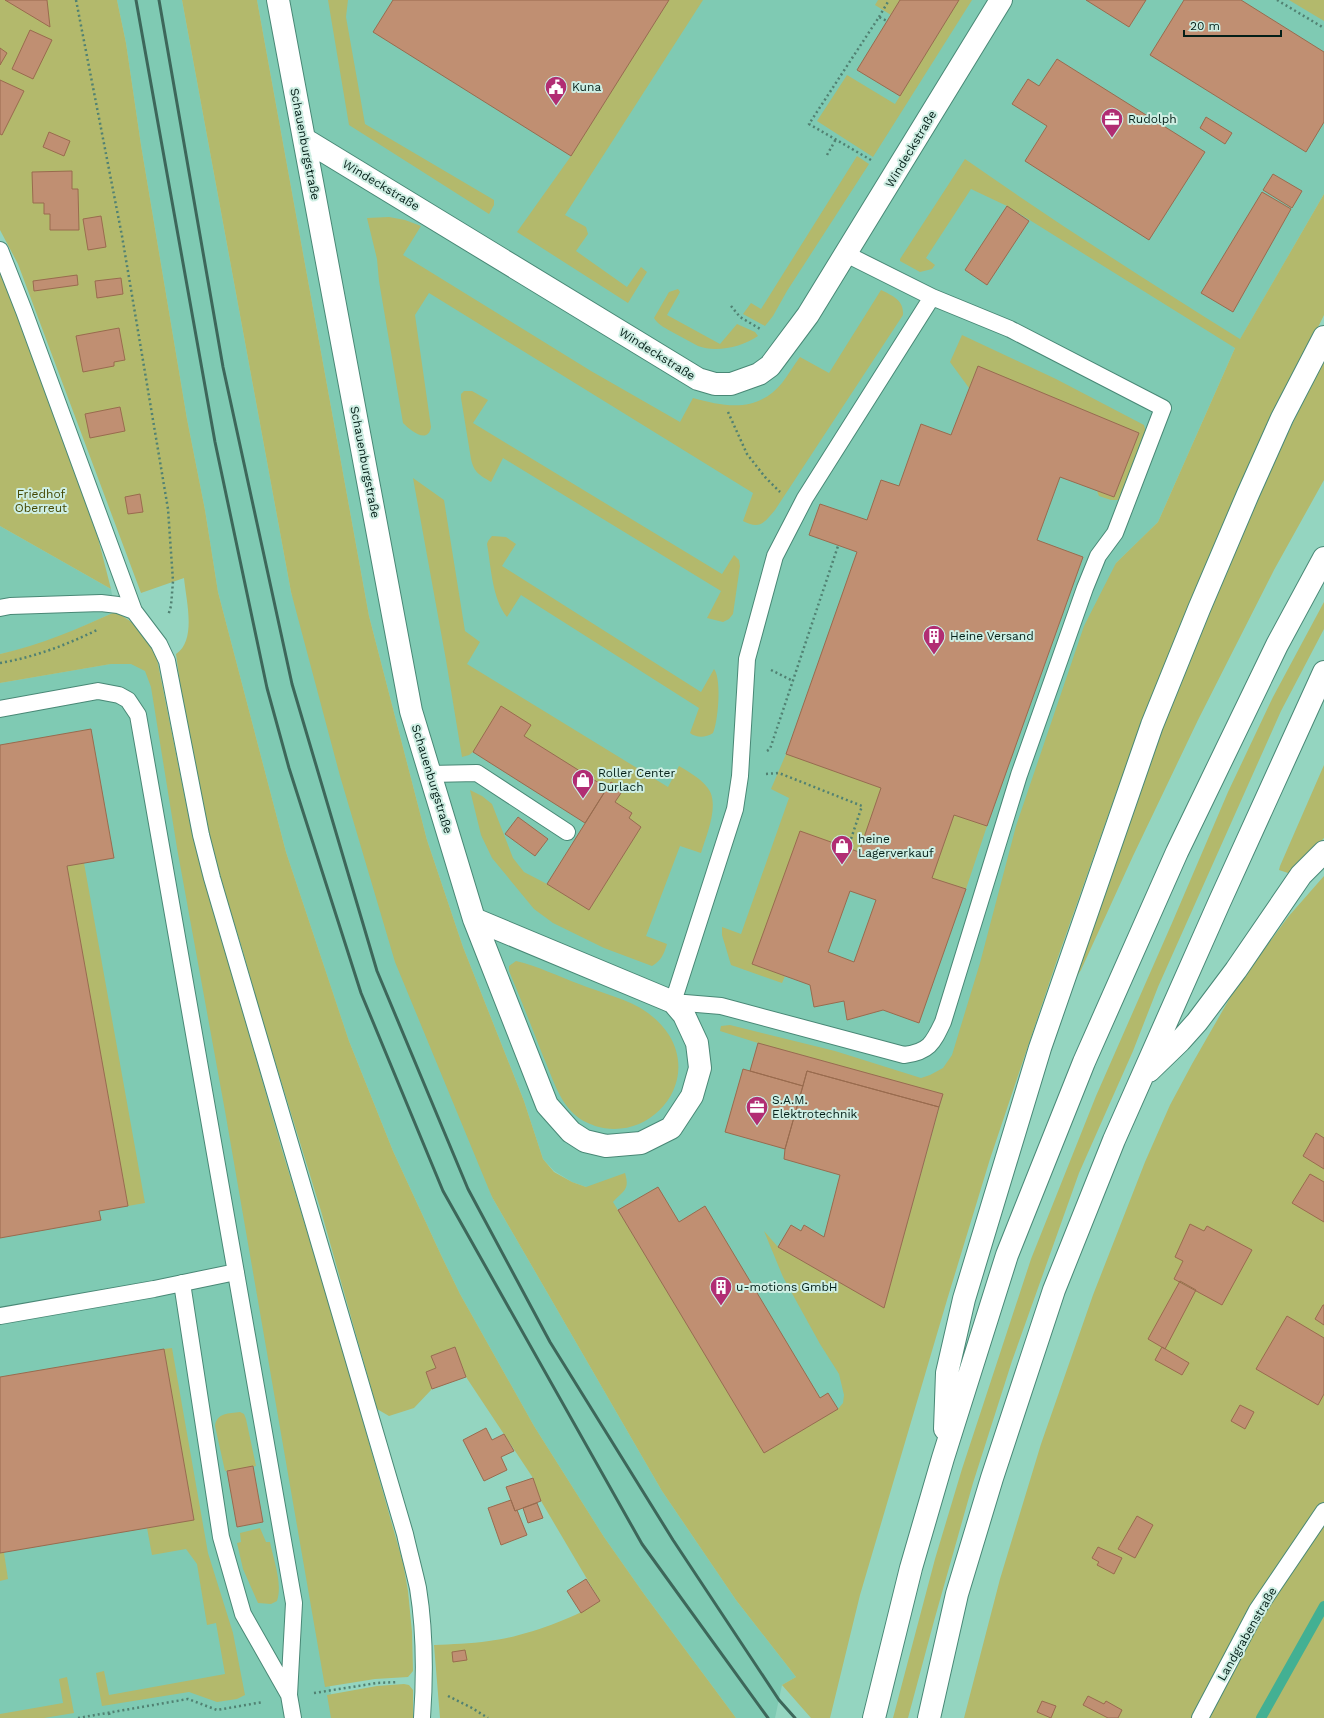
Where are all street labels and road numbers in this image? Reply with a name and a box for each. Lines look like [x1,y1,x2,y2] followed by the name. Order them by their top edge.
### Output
[287,87,323,201] street label: Schauenburgstraße
[883,108,939,190] street label: Windeckstraße
[340,157,422,213] street label: Windeckstraße
[616,325,698,383] street label: Windeckstraße
[347,405,383,519] street label: Schauenburgstraße
[409,723,455,835] street label: Schauenburgstraße
[1214,1585,1280,1683] street label: Landgrabenstraße

